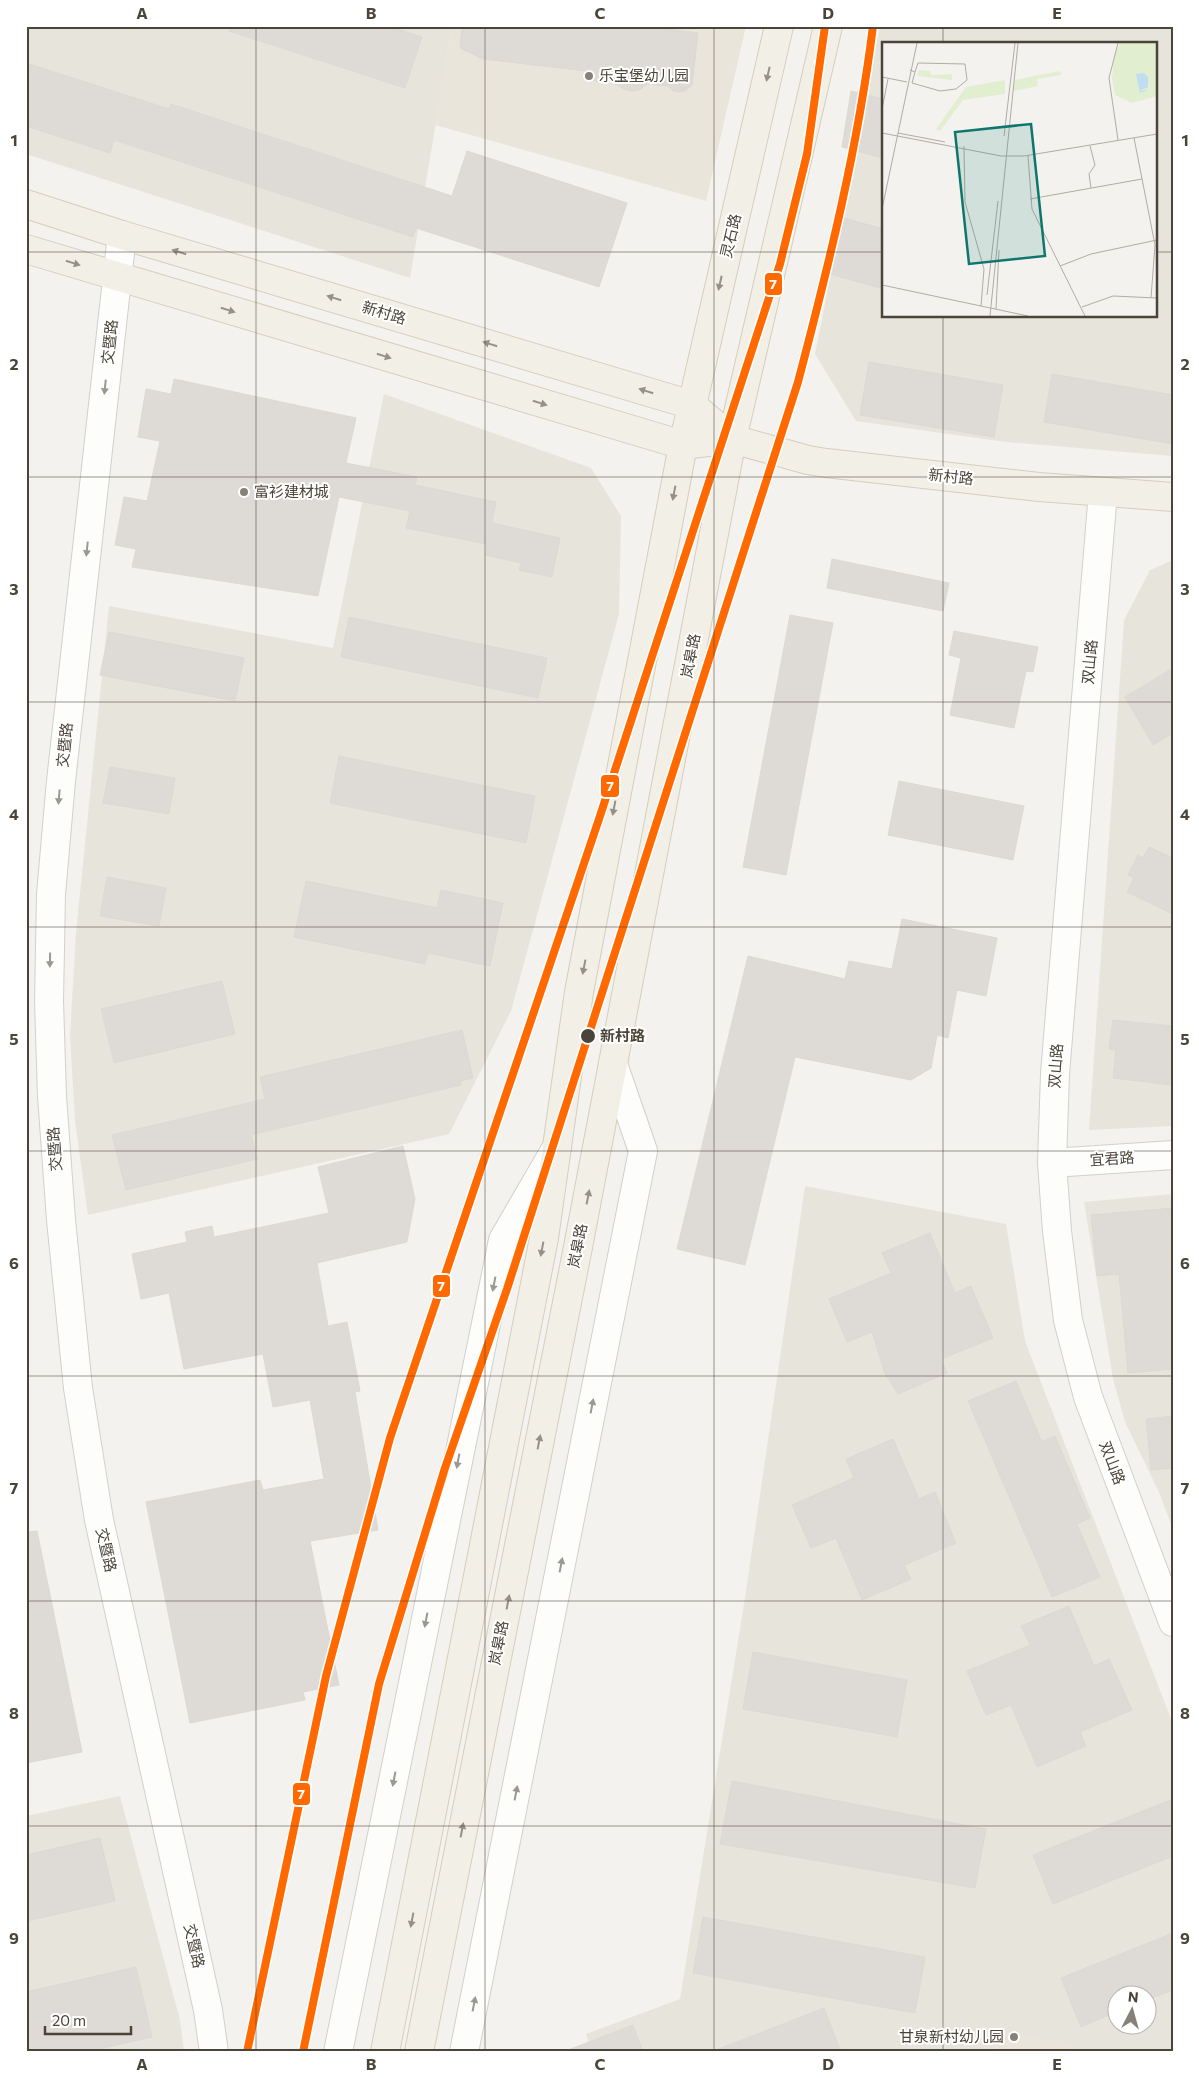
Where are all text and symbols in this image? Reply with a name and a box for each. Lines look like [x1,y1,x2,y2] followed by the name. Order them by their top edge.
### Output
[136,3,148,22] text: A
[366,3,377,22] text: B
[595,3,606,22] text: C
[822,3,834,22] text: D
[1052,3,1062,22] text: E
[882,42,1156,318] inset map
[599,66,689,84] place label: 乐宝堡幼儿园
[764,66,772,81] one-way arrow
[583,70,595,82] marker: 乐宝堡幼儿园
[10,130,18,149] text: 1
[1181,130,1189,149] text: 1
[716,212,744,260] street label: 灵石路
[171,247,186,255] one-way arrow
[65,260,80,268] one-way arrow
[764,272,783,296] line badge: 7
[769,275,777,292] text: 7
[716,276,724,291] one-way arrow
[327,293,342,301] one-way arrow
[360,297,408,327] street label: 新村路
[221,306,236,314] one-way arrow
[98,319,120,365] street label: 交暨路
[482,340,497,348] one-way arrow
[377,353,392,361] one-way arrow
[9,354,19,373] text: 2
[1180,354,1190,373] text: 2
[101,380,109,396] one-way arrow
[638,386,653,394] one-way arrow
[533,399,548,407] one-way arrow
[928,465,974,487] street label: 新村路
[254,482,329,500] place label: 富衫建材城
[238,486,250,498] marker: 富衫建材城
[669,486,677,502] one-way arrow
[83,541,91,557] one-way arrow
[9,579,19,598] text: 3
[1180,579,1190,598] text: 3
[677,632,703,680] street label: 岚皋路
[1078,639,1100,685] street label: 双山路
[53,722,75,768] street label: 交暨路
[600,774,620,798] line badge: 7
[606,777,614,794] text: 7
[55,790,63,806] one-way arrow
[610,800,618,816] one-way arrow
[9,804,19,823] text: 4
[1180,804,1190,823] text: 4
[46,952,54,968] one-way arrow
[580,960,588,975] one-way arrow
[600,1026,645,1044] place label: 新村路
[579,1027,597,1045] marker: 新村路
[9,1029,19,1048] text: 5
[1180,1029,1190,1048] text: 5
[1044,1043,1066,1089] street label: 双山路
[43,1126,65,1172] street label: 交暨路
[1089,1147,1135,1169] street label: 宜君路
[584,1189,592,1205] one-way arrow
[564,1222,590,1270] street label: 岚皋路
[538,1242,546,1258] one-way arrow
[9,1253,19,1272] text: 6
[1180,1253,1190,1272] text: 6
[432,1274,451,1298] line badge: 7
[437,1277,445,1294] text: 7
[490,1277,498,1292] one-way arrow
[589,1397,597,1413] one-way arrow
[536,1434,544,1450] one-way arrow
[1096,1438,1129,1487] street label: 双山路
[454,1453,462,1469] one-way arrow
[10,1478,19,1497] text: 7
[1181,1478,1190,1497] text: 7
[93,1526,121,1574] street label: 交暨路
[557,1557,565,1573] one-way arrow
[504,1593,512,1609] one-way arrow
[422,1612,430,1627] one-way arrow
[485,1619,511,1667] street label: 岚皋路
[9,1703,19,1722] text: 8
[1180,1703,1190,1722] text: 8
[389,1771,397,1787] one-way arrow
[292,1782,311,1806] line badge: 7
[297,1785,305,1802] text: 7
[512,1785,520,1801] one-way arrow
[458,1822,466,1837] one-way arrow
[408,1913,416,1928] one-way arrow
[181,1922,209,1970] street label: 交暨路
[9,1928,19,1947] text: 9
[1180,1928,1190,1947] text: 9
[1106,1986,1156,2036] north arrow
[1127,1988,1140,2006] text: N
[470,1996,478,2012] one-way arrow
[45,2003,131,2035] scale bar
[52,2011,86,2029] text: 20 m
[899,2027,1004,2045] place label: 甘泉新村幼儿园
[1008,2031,1020,2043] marker: 甘泉新村幼儿园
[136,2054,148,2073] text: A
[366,2054,377,2073] text: B
[595,2054,606,2073] text: C
[822,2054,834,2073] text: D
[1052,2054,1062,2073] text: E

